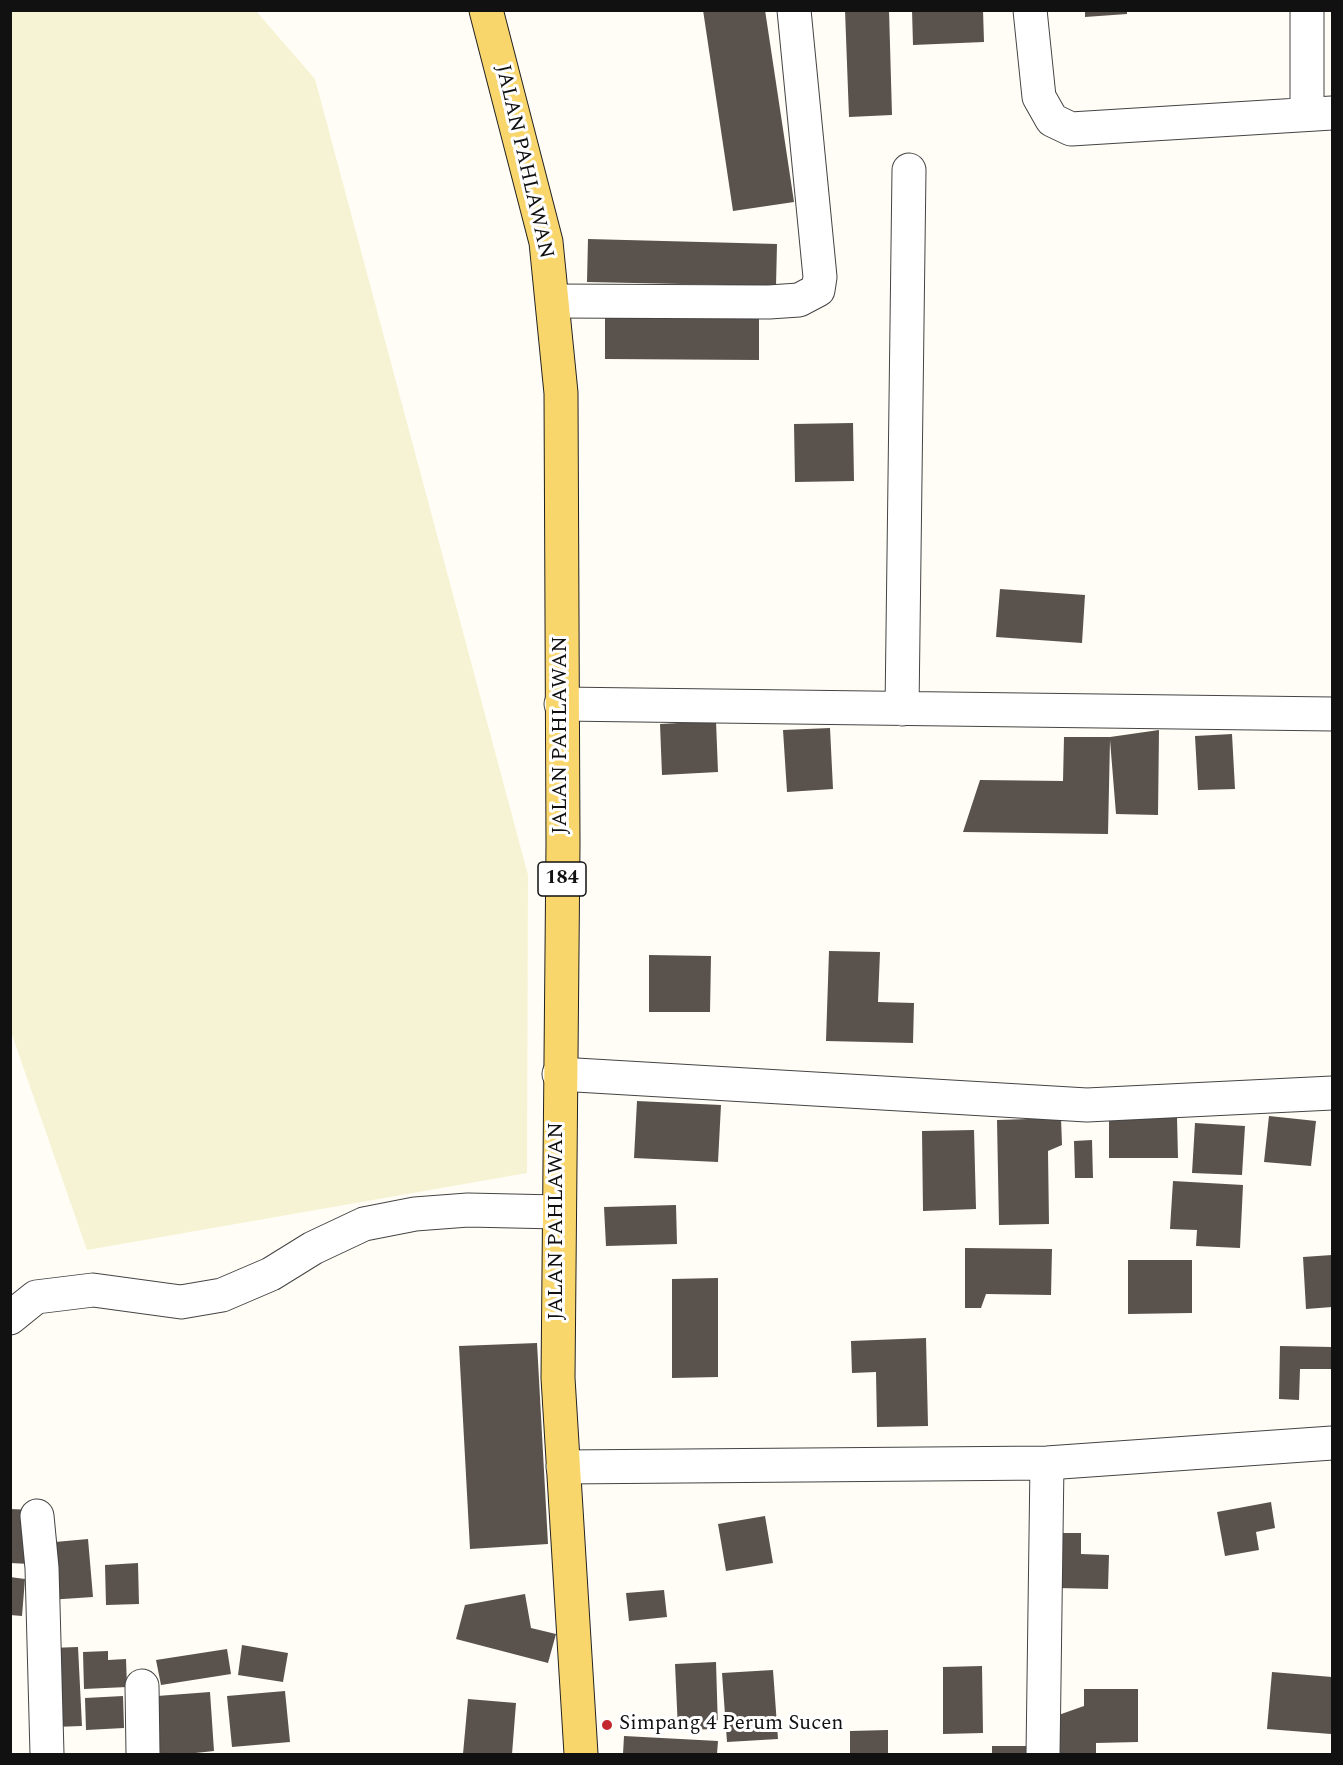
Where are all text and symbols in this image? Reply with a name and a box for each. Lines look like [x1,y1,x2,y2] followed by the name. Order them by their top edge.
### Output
[488,63,558,261] street label: JALAN PAHLAWAN
[549,636,575,834] street label: JALAN PAHLAWAN
[538,862,586,896] road number: 184
[545,1122,571,1320] street label: JALAN PAHLAWAN
[619,1712,844,1738] place label: Simpang 4 Perum Sucen
[600,1718,614,1732] marker: Simpang 4 Perum Sucen

